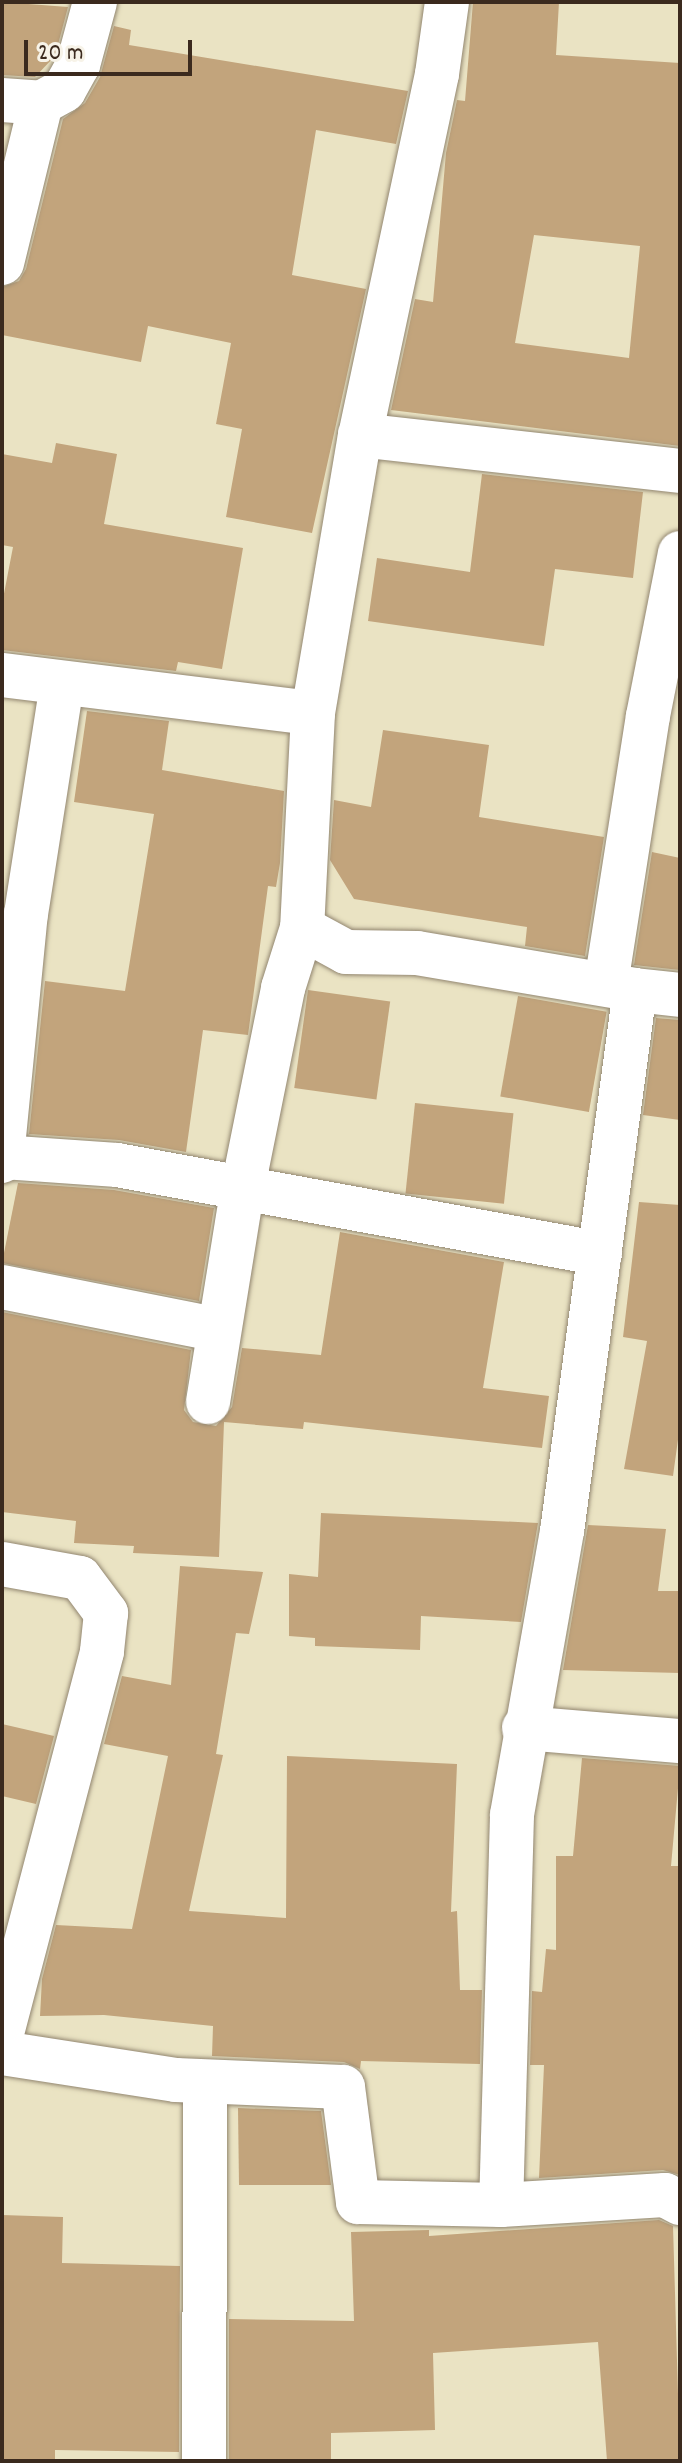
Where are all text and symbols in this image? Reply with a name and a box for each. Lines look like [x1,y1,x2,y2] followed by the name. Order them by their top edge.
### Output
[28,24,196,74] scale bar
[38,37,84,71] text: 20 m

